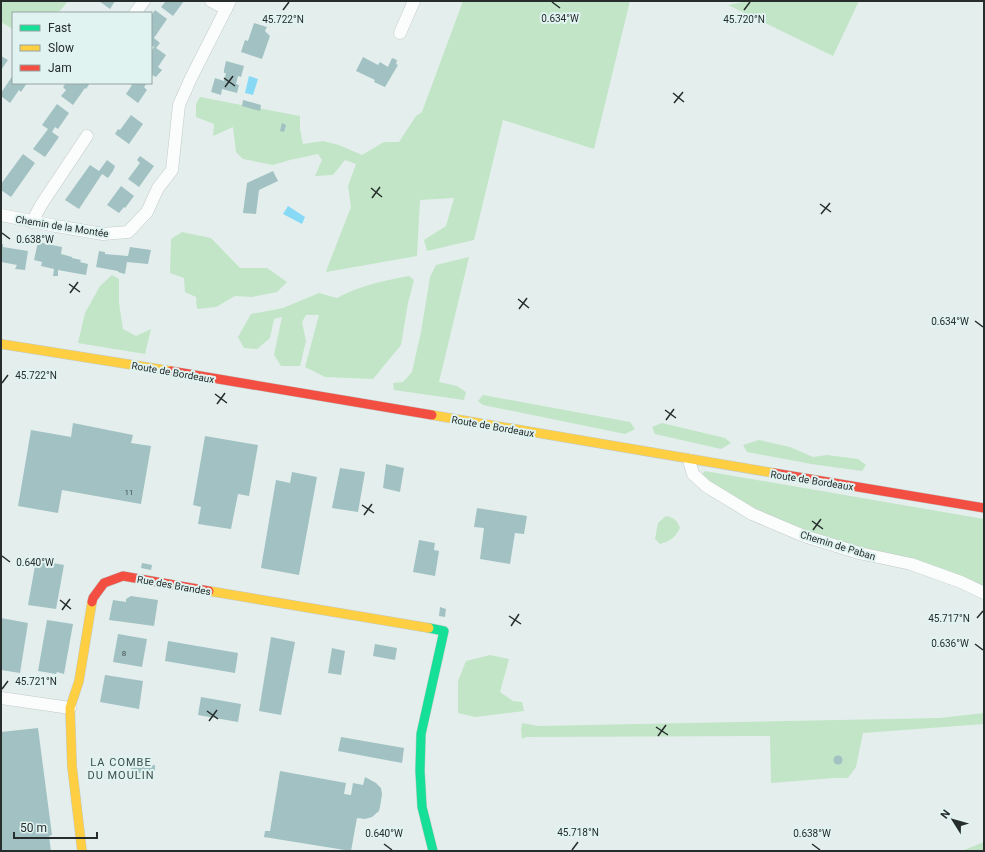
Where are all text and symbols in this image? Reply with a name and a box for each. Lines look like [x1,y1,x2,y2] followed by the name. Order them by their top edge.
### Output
[12,12,152,84] legend
[541,13,579,24] text: 0.634°W
[262,14,304,25] text: 45.722°N
[723,14,765,25] text: 45.720°N
[48,21,71,35] text: Fast
[48,41,74,55] text: Slow
[48,61,72,75] text: Jam
[15,214,109,239] street label: Chemin de la Montée
[16,234,54,245] text: 0.638°W
[931,316,969,327] text: 0.634°W
[131,360,215,385] street label: Route de Bordeaux
[15,370,57,381] text: 45.722°N
[451,414,535,439] street label: Route de Bordeaux
[770,468,854,492] street label: Route de Bordeaux
[125,488,134,497] house number: 11
[799,529,877,562] street label: Chemin de Paban
[16,557,54,568] text: 0.640°W
[136,574,212,597] street label: Rue des Brandes
[928,613,970,624] text: 45.717°N
[931,638,969,649] text: 0.636°W
[122,649,127,658] house number: 8
[15,676,57,687] text: 45.721°N
[87,756,155,782] district label: LA COMBE DU MOULIN
[933,800,973,840] north arrow
[938,807,953,821] text: N
[14,814,97,840] scale bar
[20,821,47,835] text: 50 m
[557,827,599,838] text: 45.718°N
[365,828,403,839] text: 0.640°W
[793,828,831,839] text: 0.638°W

